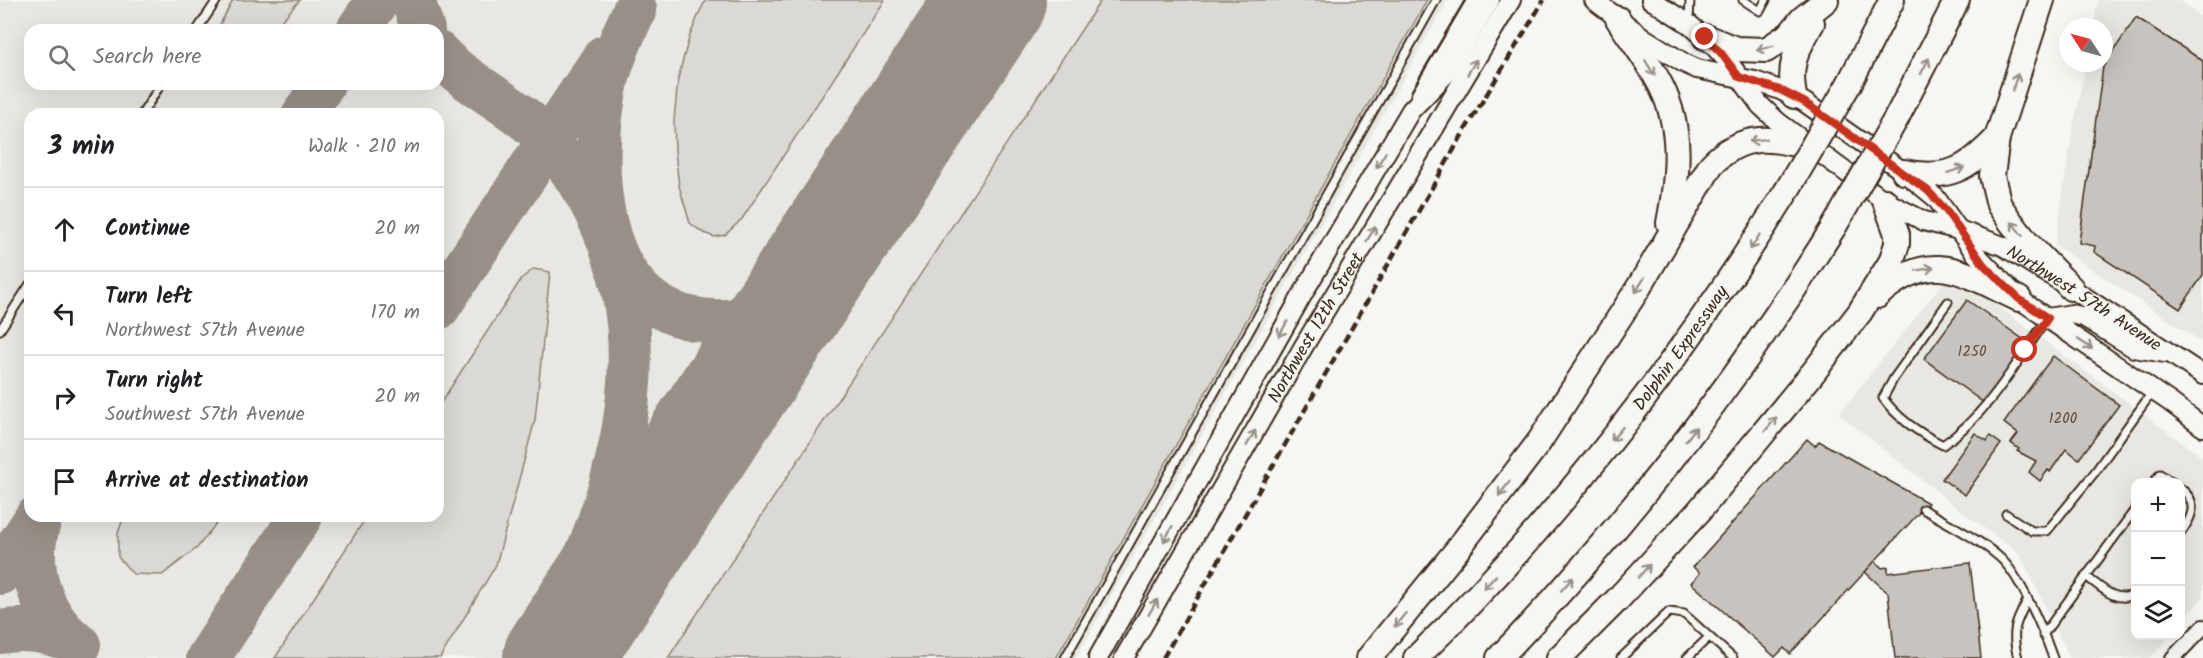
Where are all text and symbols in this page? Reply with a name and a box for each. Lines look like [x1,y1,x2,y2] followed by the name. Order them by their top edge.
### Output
[2059,18,2113,72] north arrow
[1691,23,1717,49] route end
[24,24,444,90] search box
[93,40,201,75] text: Search here
[45,41,78,74] icon: search
[1756,43,1775,54] one-way arrow
[1919,57,1931,75] one-way arrow
[1466,59,1478,76] one-way arrow
[1644,59,1656,76] one-way arrow
[2011,73,2022,92] one-way arrow
[48,126,115,168] text: 3 min
[308,131,420,163] text: Walk · 210 m
[1749,135,1769,146] one-way arrow
[1375,152,1387,169] one-way arrow
[1946,163,1965,174] one-way arrow
[105,212,190,247] text: Continue
[48,213,81,246] icon: ahead
[374,213,420,245] text: 20 m
[2010,222,2023,238] one-way arrow
[1366,226,1378,243] one-way arrow
[1749,233,1761,249] one-way arrow
[2000,238,2167,360] street label: Northwest 57th Avenue
[1261,246,1373,409] street label: Northwest 12th Street
[1915,263,1934,274] one-way arrow
[1633,276,1645,293] one-way arrow
[105,280,192,315] text: Turn left
[1626,280,1737,418] street label: Dolphin Expressway
[48,297,81,330] icon: left
[371,297,420,329] text: 170 m
[105,315,305,347] text: Northwest 57th Avenue
[1277,320,1289,337] one-way arrow
[2011,336,2037,362] route start
[2076,338,2093,350] one-way arrow
[1958,340,1987,364] house number: 1250
[105,364,203,399] text: Turn right
[48,381,81,414] icon: right
[374,381,420,413] text: 20 m
[105,399,305,431] text: Southwest 57th Avenue
[2049,407,2078,431] house number: 1200
[1765,416,1778,432] one-way arrow
[1611,426,1624,442] one-way arrow
[1685,427,1698,443] one-way arrow
[1245,430,1257,447] one-way arrow
[105,464,308,499] text: Arrive at destination
[48,465,81,498] icon: arrive
[2131,478,2185,640] map controls
[2131,478,2185,532] button: +
[1498,480,1510,496] one-way arrow
[1162,524,1173,542] one-way arrow
[2131,532,2185,586] button: −
[1637,564,1651,579] one-way arrow
[1483,574,1497,589] one-way arrow
[1560,577,1574,592] one-way arrow
[2131,586,2185,640] button: layers
[1148,599,1160,616] one-way arrow
[1394,612,1407,628] one-way arrow

